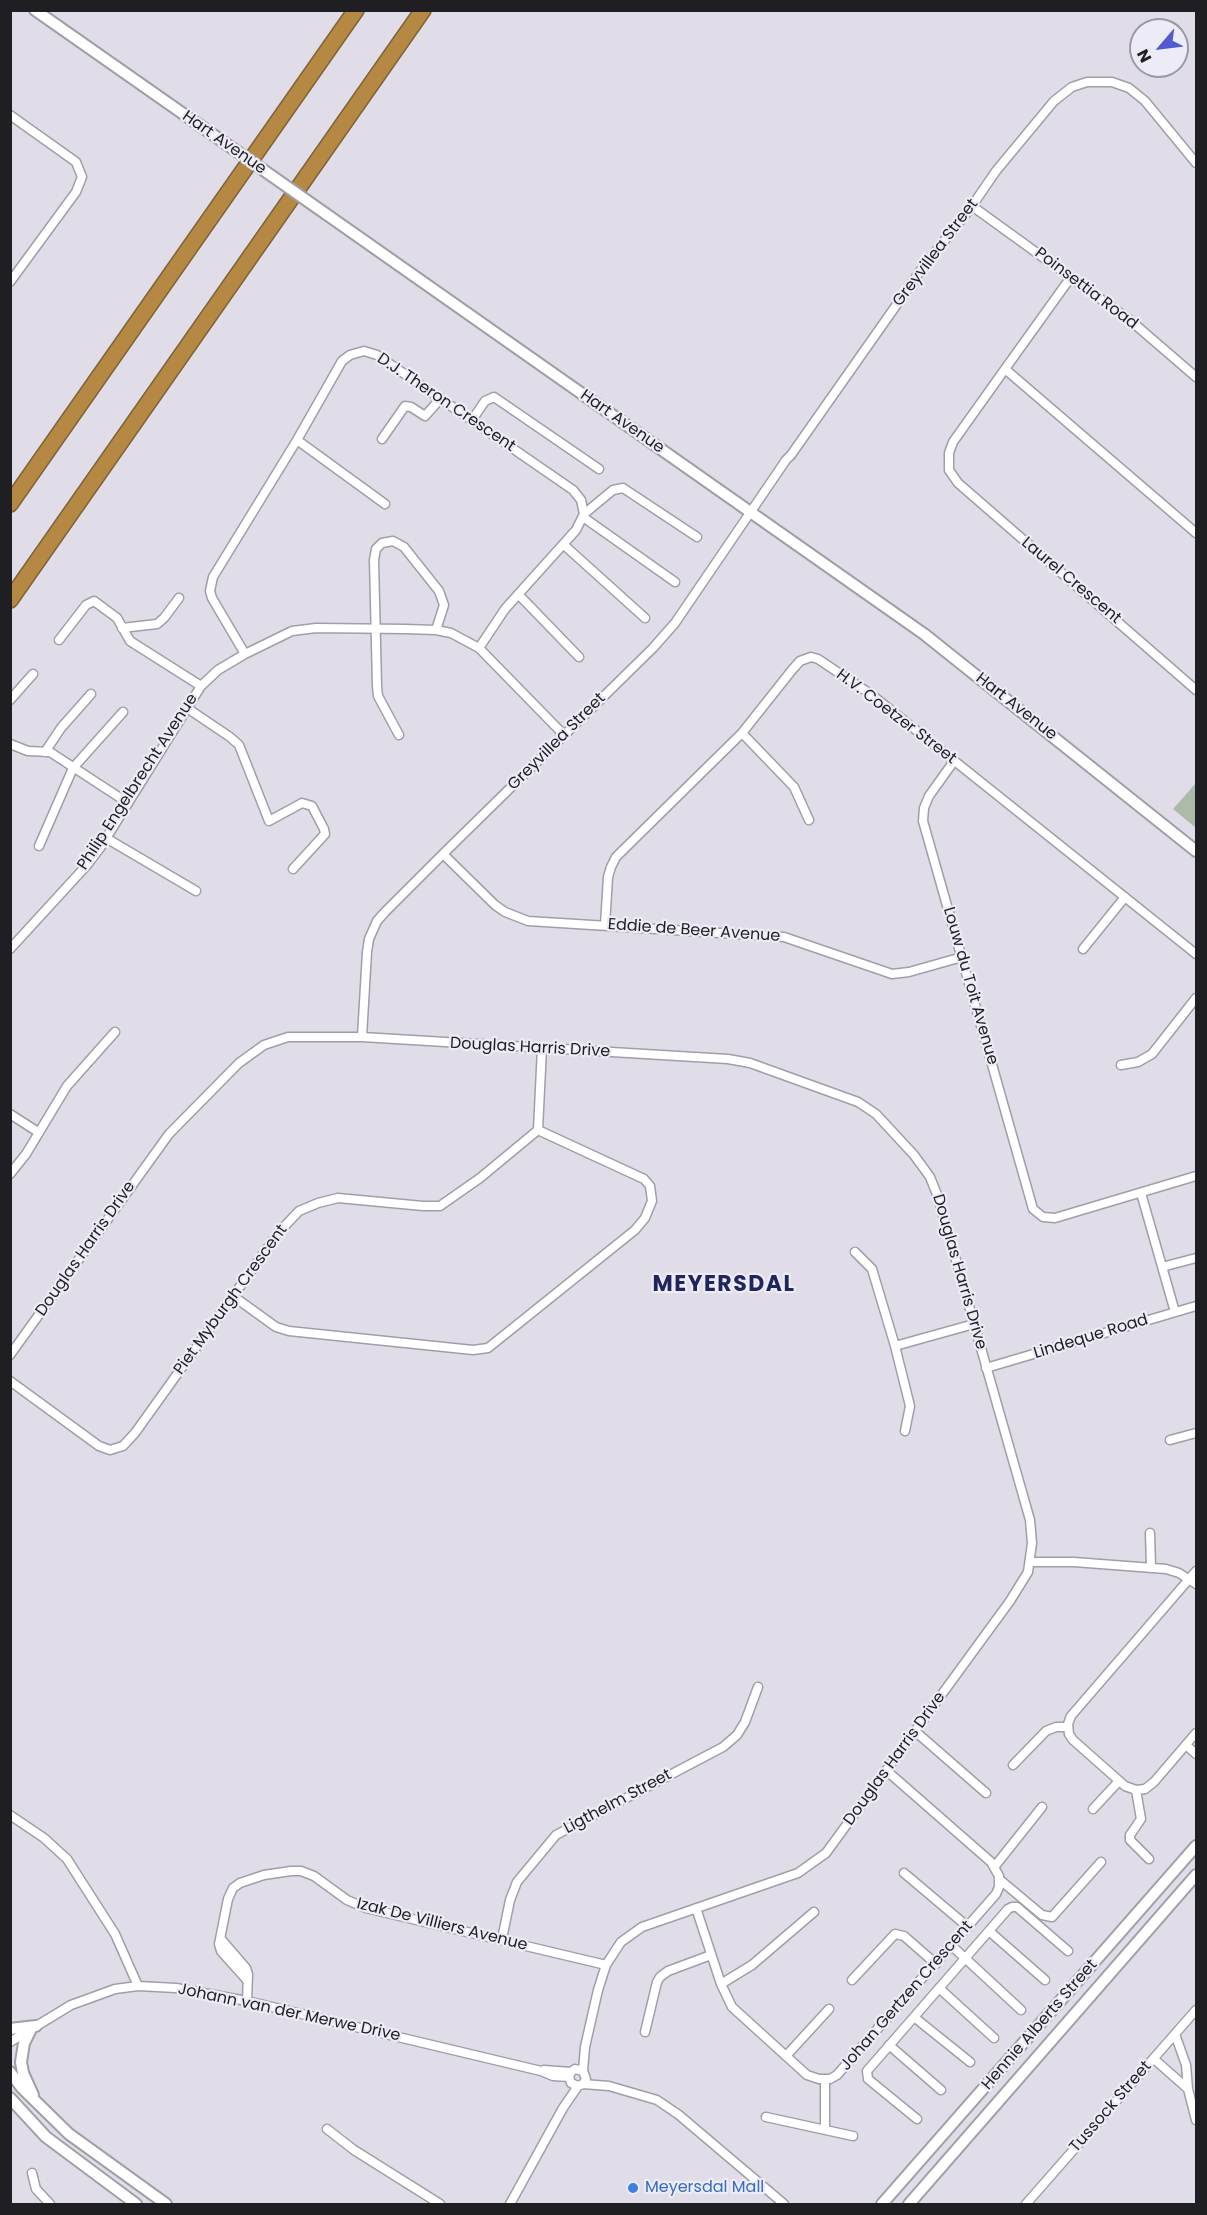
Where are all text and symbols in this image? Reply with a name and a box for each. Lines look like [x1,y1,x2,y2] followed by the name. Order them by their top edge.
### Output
[1129,18,1189,78] north arrow
[1131,45,1157,66] text: N
[178,107,270,179] street label: Hart Avenue
[889,195,983,311] street label: Greyvillea Street
[1031,244,1141,334] street label: Poinsettia Road
[373,350,519,456] street label: D.J. Theron Crescent
[576,386,668,458] street label: Hart Avenue
[1017,534,1125,628] street label: Laurel Crescent
[832,666,960,768] street label: H.V. Coetzer Street
[971,669,1061,745] street label: Hart Avenue
[504,689,610,795] street label: Greyvillea Street
[74,690,202,874] street label: Philip Engelbrecht Avenue
[938,905,1002,1067] street label: Louw du Toit Avenue
[607,915,781,947] street label: Eddie de Beer Avenue
[449,1034,611,1062] street label: Douglas Harris Drive
[32,1178,140,1320] street label: Douglas Harris Drive
[928,1192,990,1352] street label: Douglas Harris Drive
[170,1221,292,1379] street label: Piet Myburgh Crescent
[653,1272,795,1298] district label: MEYERSDAL
[1031,1310,1151,1364] street label: Lindeque Road
[840,1688,950,1830] street label: Douglas Harris Drive
[561,1766,675,1838] street label: Ligthelm Street
[355,1894,529,1956] street label: Izak De Villiers Avenue
[837,1917,977,2075] street label: Johan Gertzen Crescent
[978,1956,1102,2094] street label: Hennie Alberts Street
[176,1980,402,2046] street label: Johann van der Merwe Drive
[1066,2057,1156,2157] street label: Tussock Street
[645,2178,764,2198] place label: Meyersdal Mall
[626,2181,640,2195] marker: Meyersdal Mall

